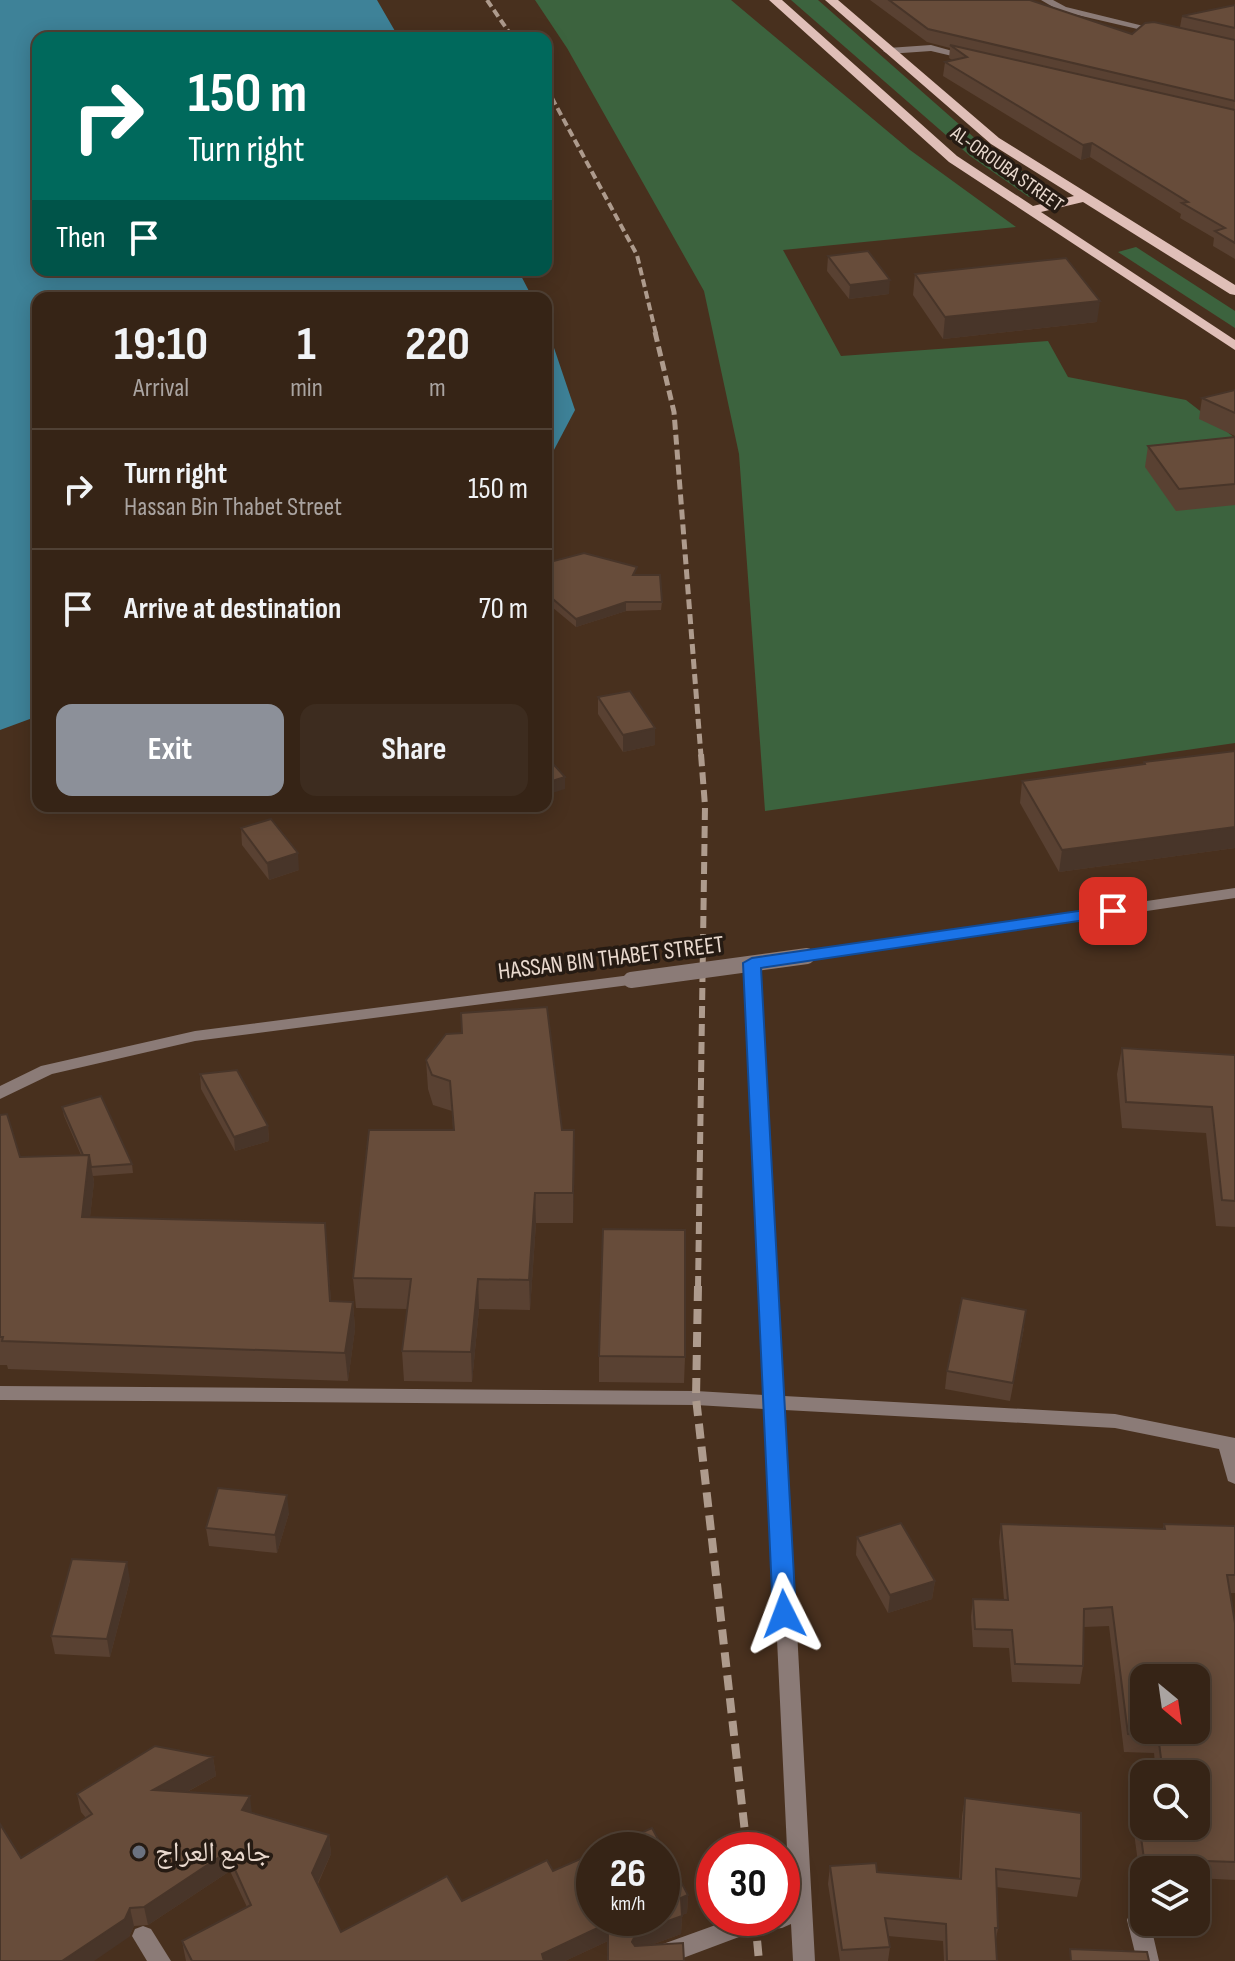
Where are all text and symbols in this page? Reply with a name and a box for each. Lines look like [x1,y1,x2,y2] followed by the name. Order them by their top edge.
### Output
[188,61,307,128] text: 150 m
[56,64,160,168] icon: right
[945,121,1068,217] street label: AL-OROUBA STREET
[188,129,305,172] text: Turn right
[122,216,166,260] icon: arrive
[56,220,106,256] text: Then
[114,316,208,373] text: 19:10
[297,316,316,373] text: 1
[405,316,470,373] text: 220
[133,373,189,404] text: Arrival
[290,373,323,404] text: min
[429,373,446,404] text: m
[124,456,227,492] text: Turn right
[56,467,100,511] icon: right
[468,471,528,507] text: 150 m
[124,492,342,523] text: Hassan Bin Thabet Street
[56,587,100,631] icon: arrive
[124,591,341,627] text: Arrive at destination
[479,591,528,627] text: 70 m
[56,704,284,796] button: Exit
[300,704,528,796] button: Share
[1079,877,1147,945] pin
[1091,889,1135,933] icon: arrive
[496,930,726,986] street label: HASSAN BIN THABET STREET
[742,1572,826,1656] position arrow
[1130,1664,1210,1744] north arrow
[1130,1664,1210,1936] map controls
[1130,1760,1210,1840] button: search
[696,1832,800,1936] speed limit sign: 30
[155,1836,270,1869] place label: جامع العراج
[130,1843,148,1861] marker: جامع العراج
[610,1850,646,1898] text: 26
[1130,1856,1210,1936] button: layers
[611,1892,645,1916] text: km/h

